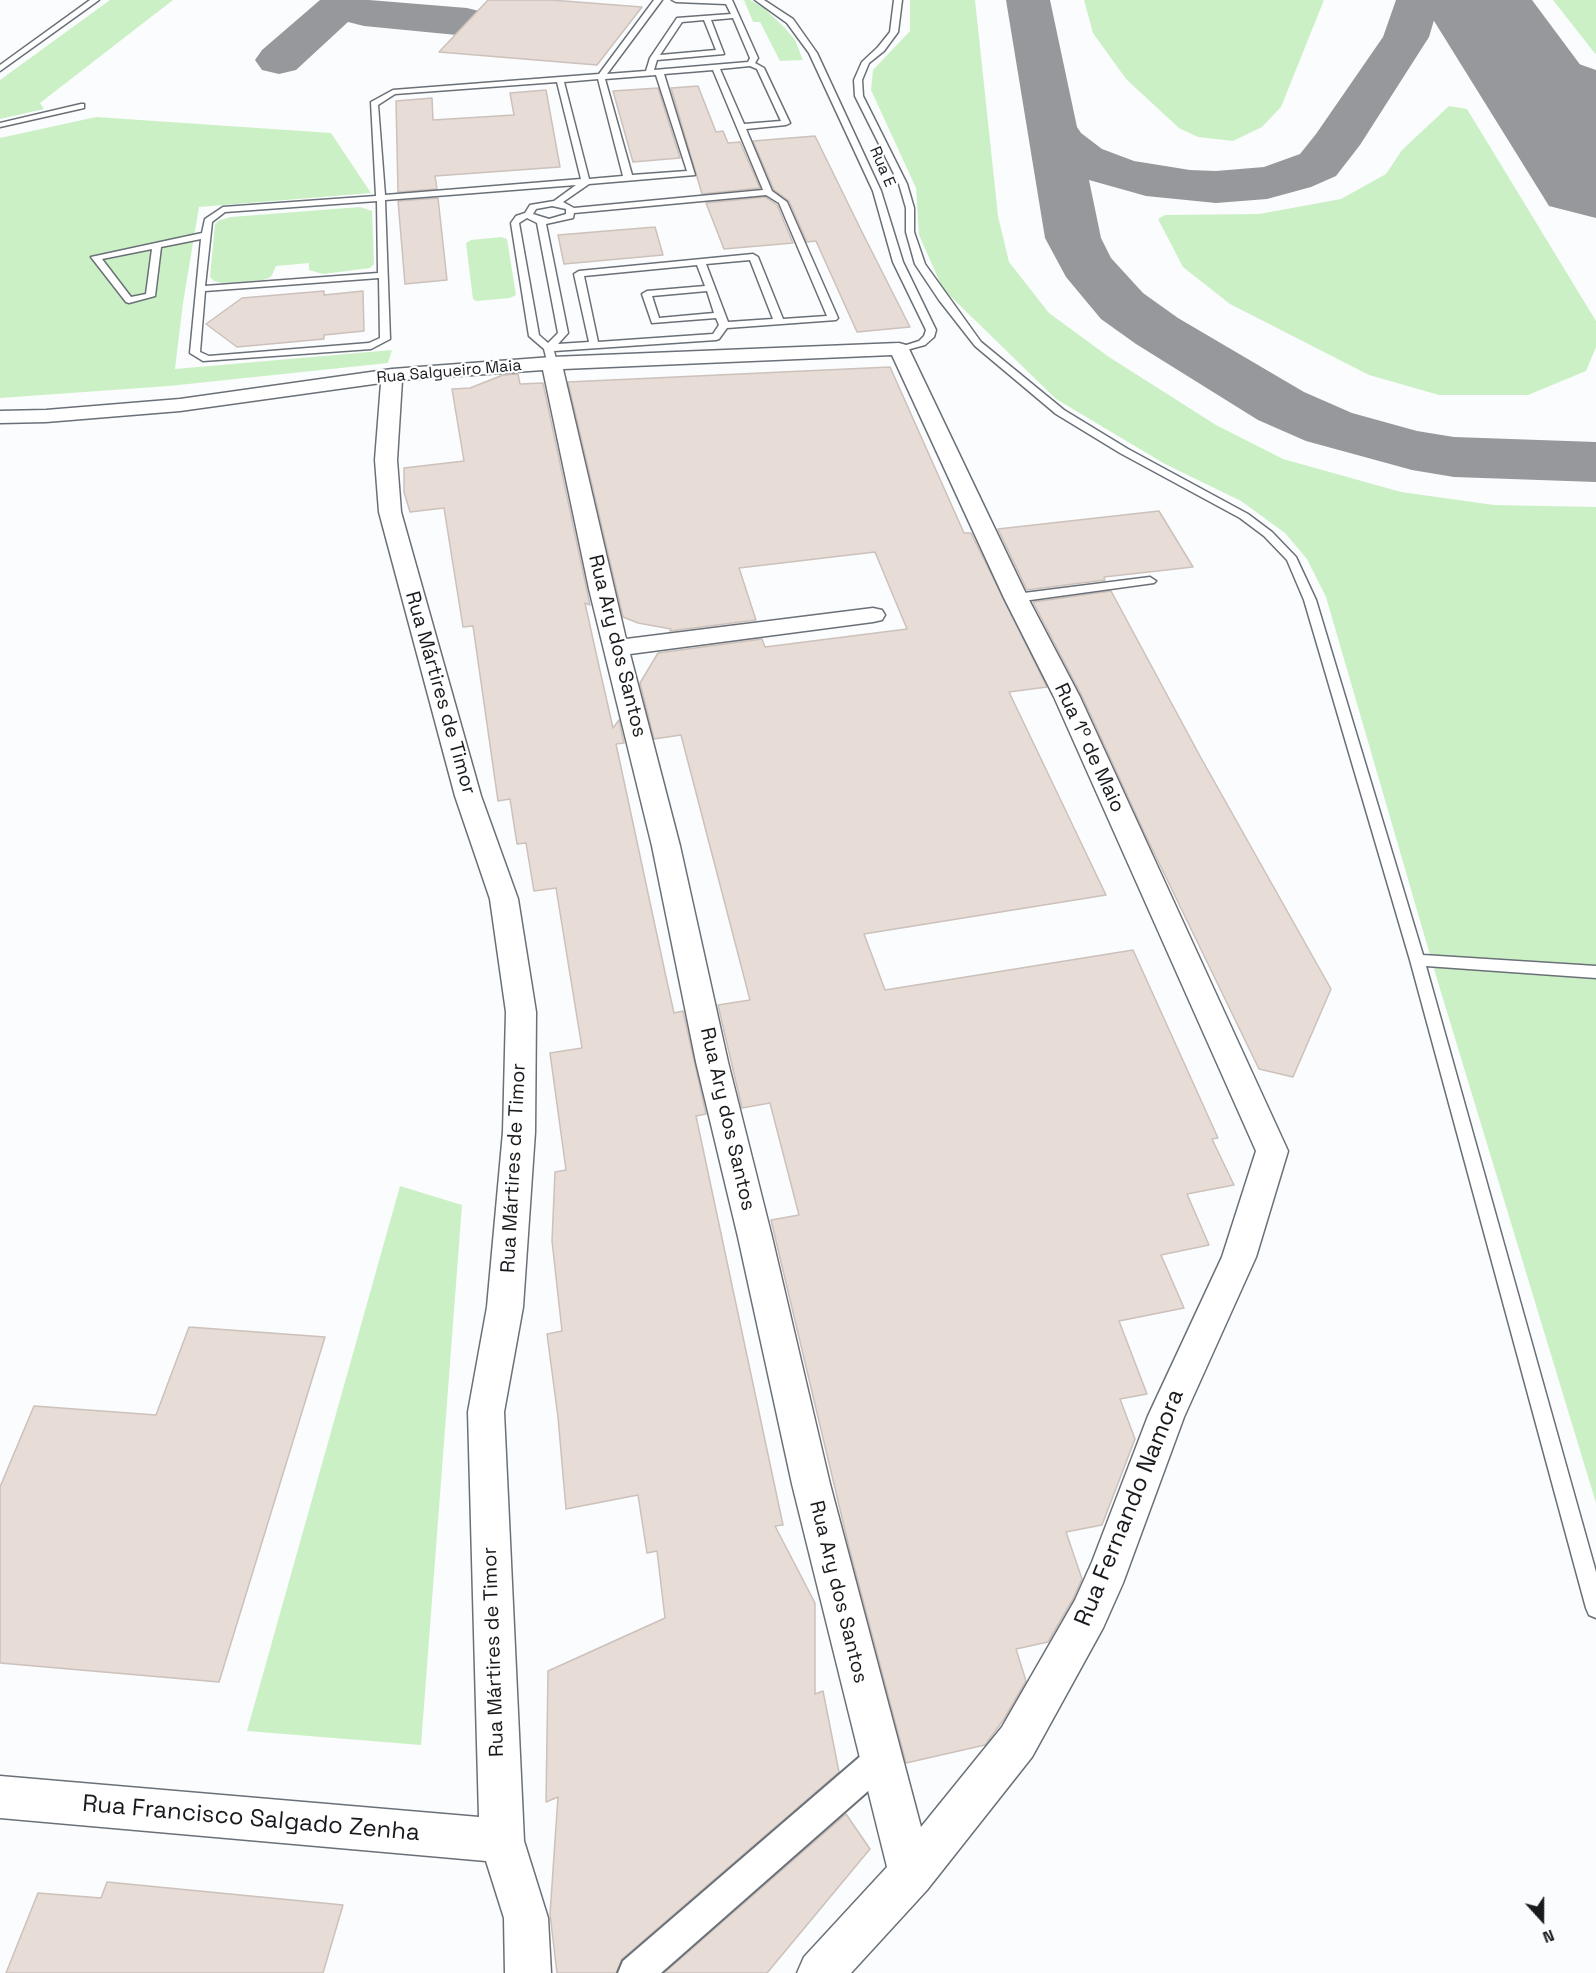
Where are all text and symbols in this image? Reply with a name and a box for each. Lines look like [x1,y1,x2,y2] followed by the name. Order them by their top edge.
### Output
[865,144,899,190] street label: Rua E
[376,356,522,388] street label: Rua Salgueiro Maia
[583,552,651,740] street label: Rua Ary dos Santos
[400,589,480,797] street label: Rua Mártires de Timor
[1049,680,1129,816] street label: Rua 1º de Maio
[694,1025,760,1213] street label: Rua Ary dos Santos
[497,1062,531,1274] street label: Rua Mártires de Timor
[1069,1385,1191,1631] street label: Rua Fernando Namora
[804,1498,872,1686] street label: Rua Ary dos Santos
[478,1547,510,1757] street label: Rua Mártires de Timor
[81,1790,421,1848] street label: Rua Francisco Salgado Zenha
[1512,1889,1572,1949] north arrow
[1540,1925,1557,1948] text: N

